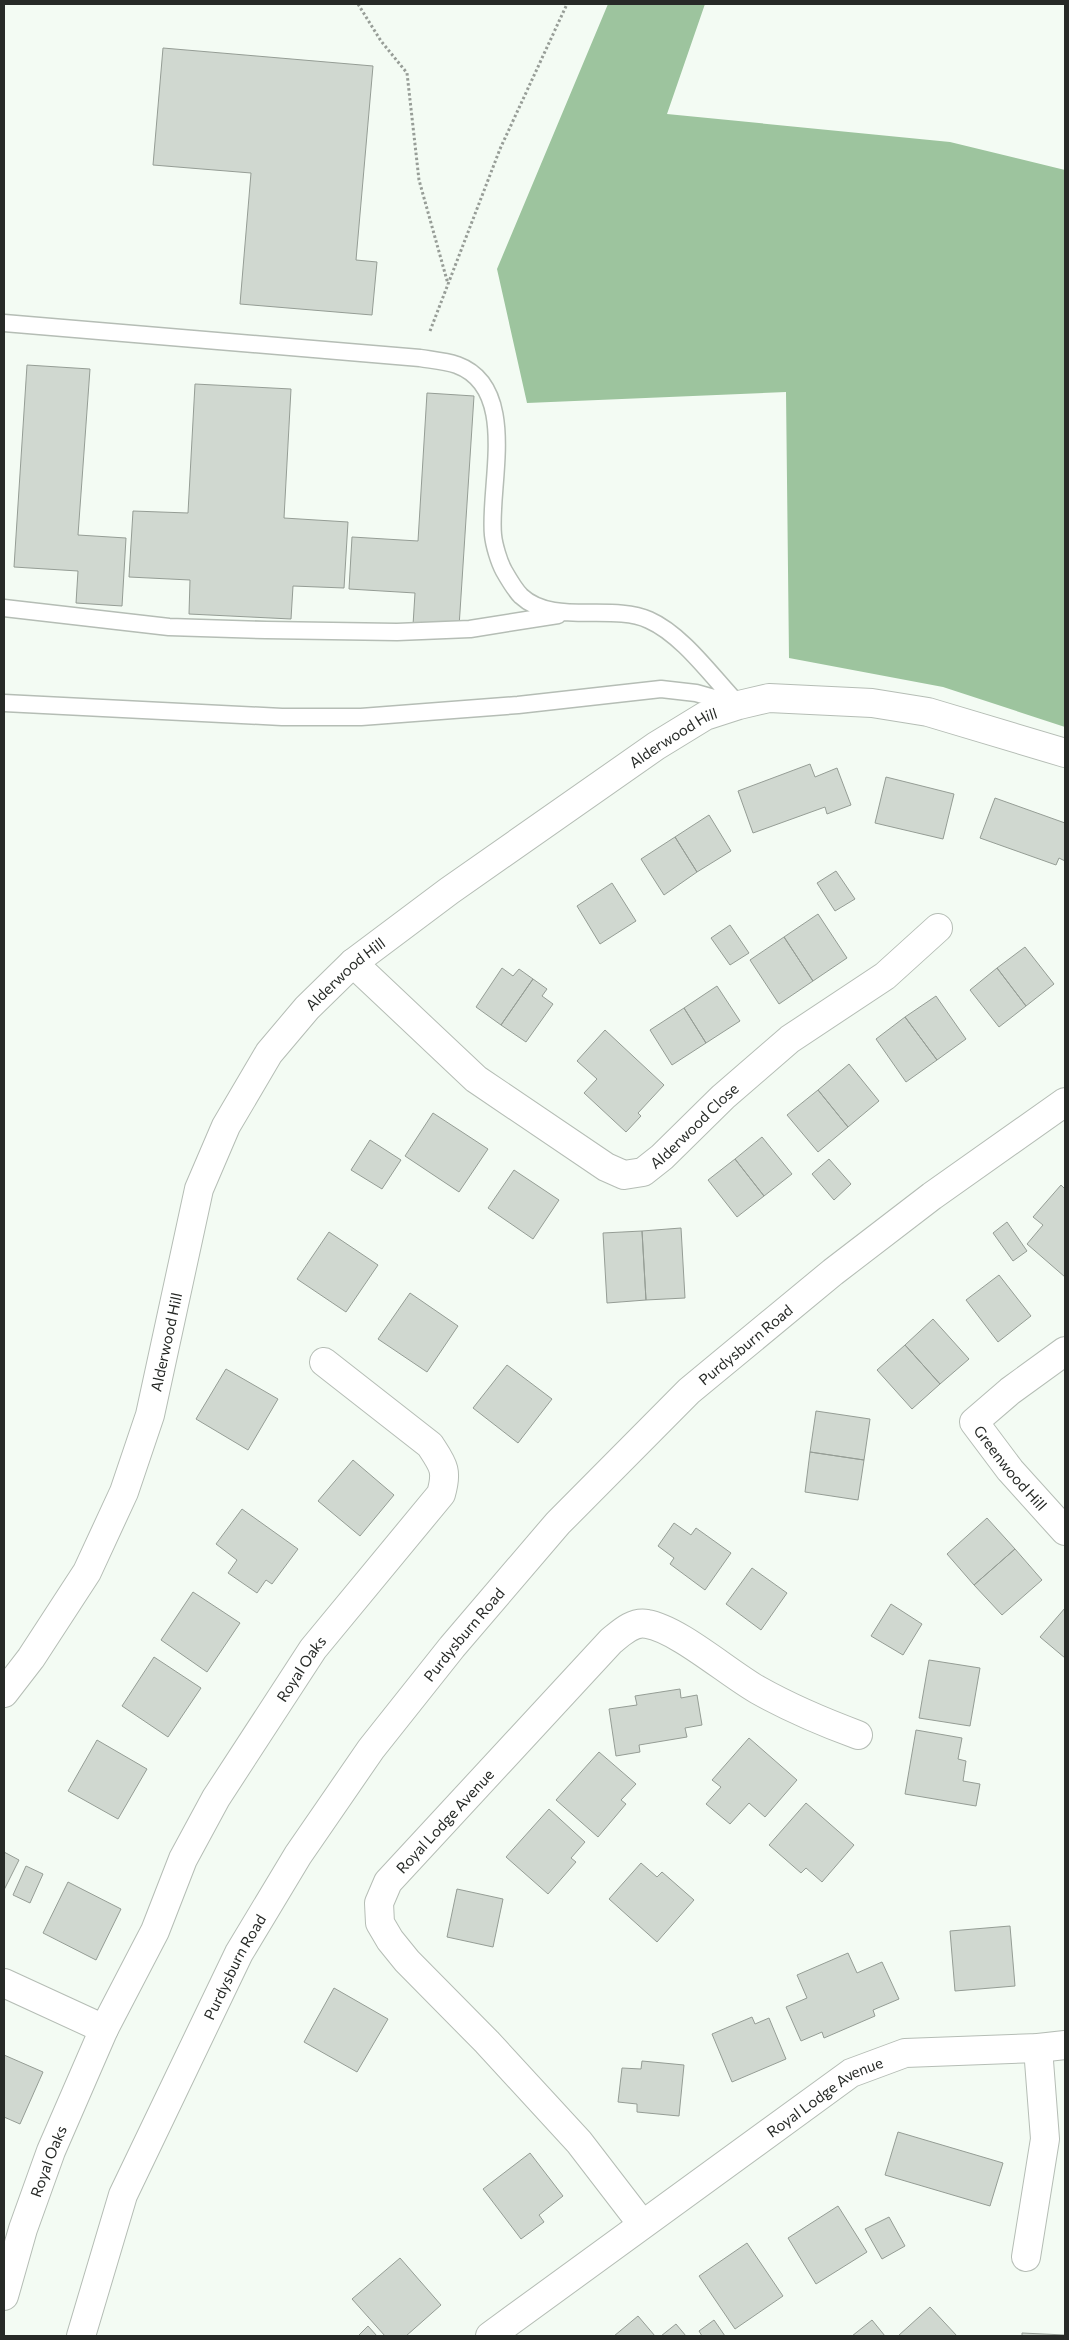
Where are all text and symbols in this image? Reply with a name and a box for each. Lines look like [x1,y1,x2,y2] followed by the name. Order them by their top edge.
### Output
[625,704,719,771] street label: Alderwood Hill
[301,933,388,1014] street label: Alderwood Hill
[646,1079,742,1172] street label: Alderwood Close
[146,1291,185,1393] street label: Alderwood Hill
[695,1300,796,1389] street label: Purdysburn Road
[970,1421,1051,1514] street label: Greenwood Hill
[419,1584,508,1685] street label: Purdysburn Road
[272,1632,329,1705] street label: Royal Oaks
[392,1765,497,1877] street label: Royal Lodge Avenue
[199,1911,269,2023] street label: Purdysburn Road
[763,2053,885,2141] street label: Royal Lodge Avenue
[26,2122,70,2199] street label: Royal Oaks

